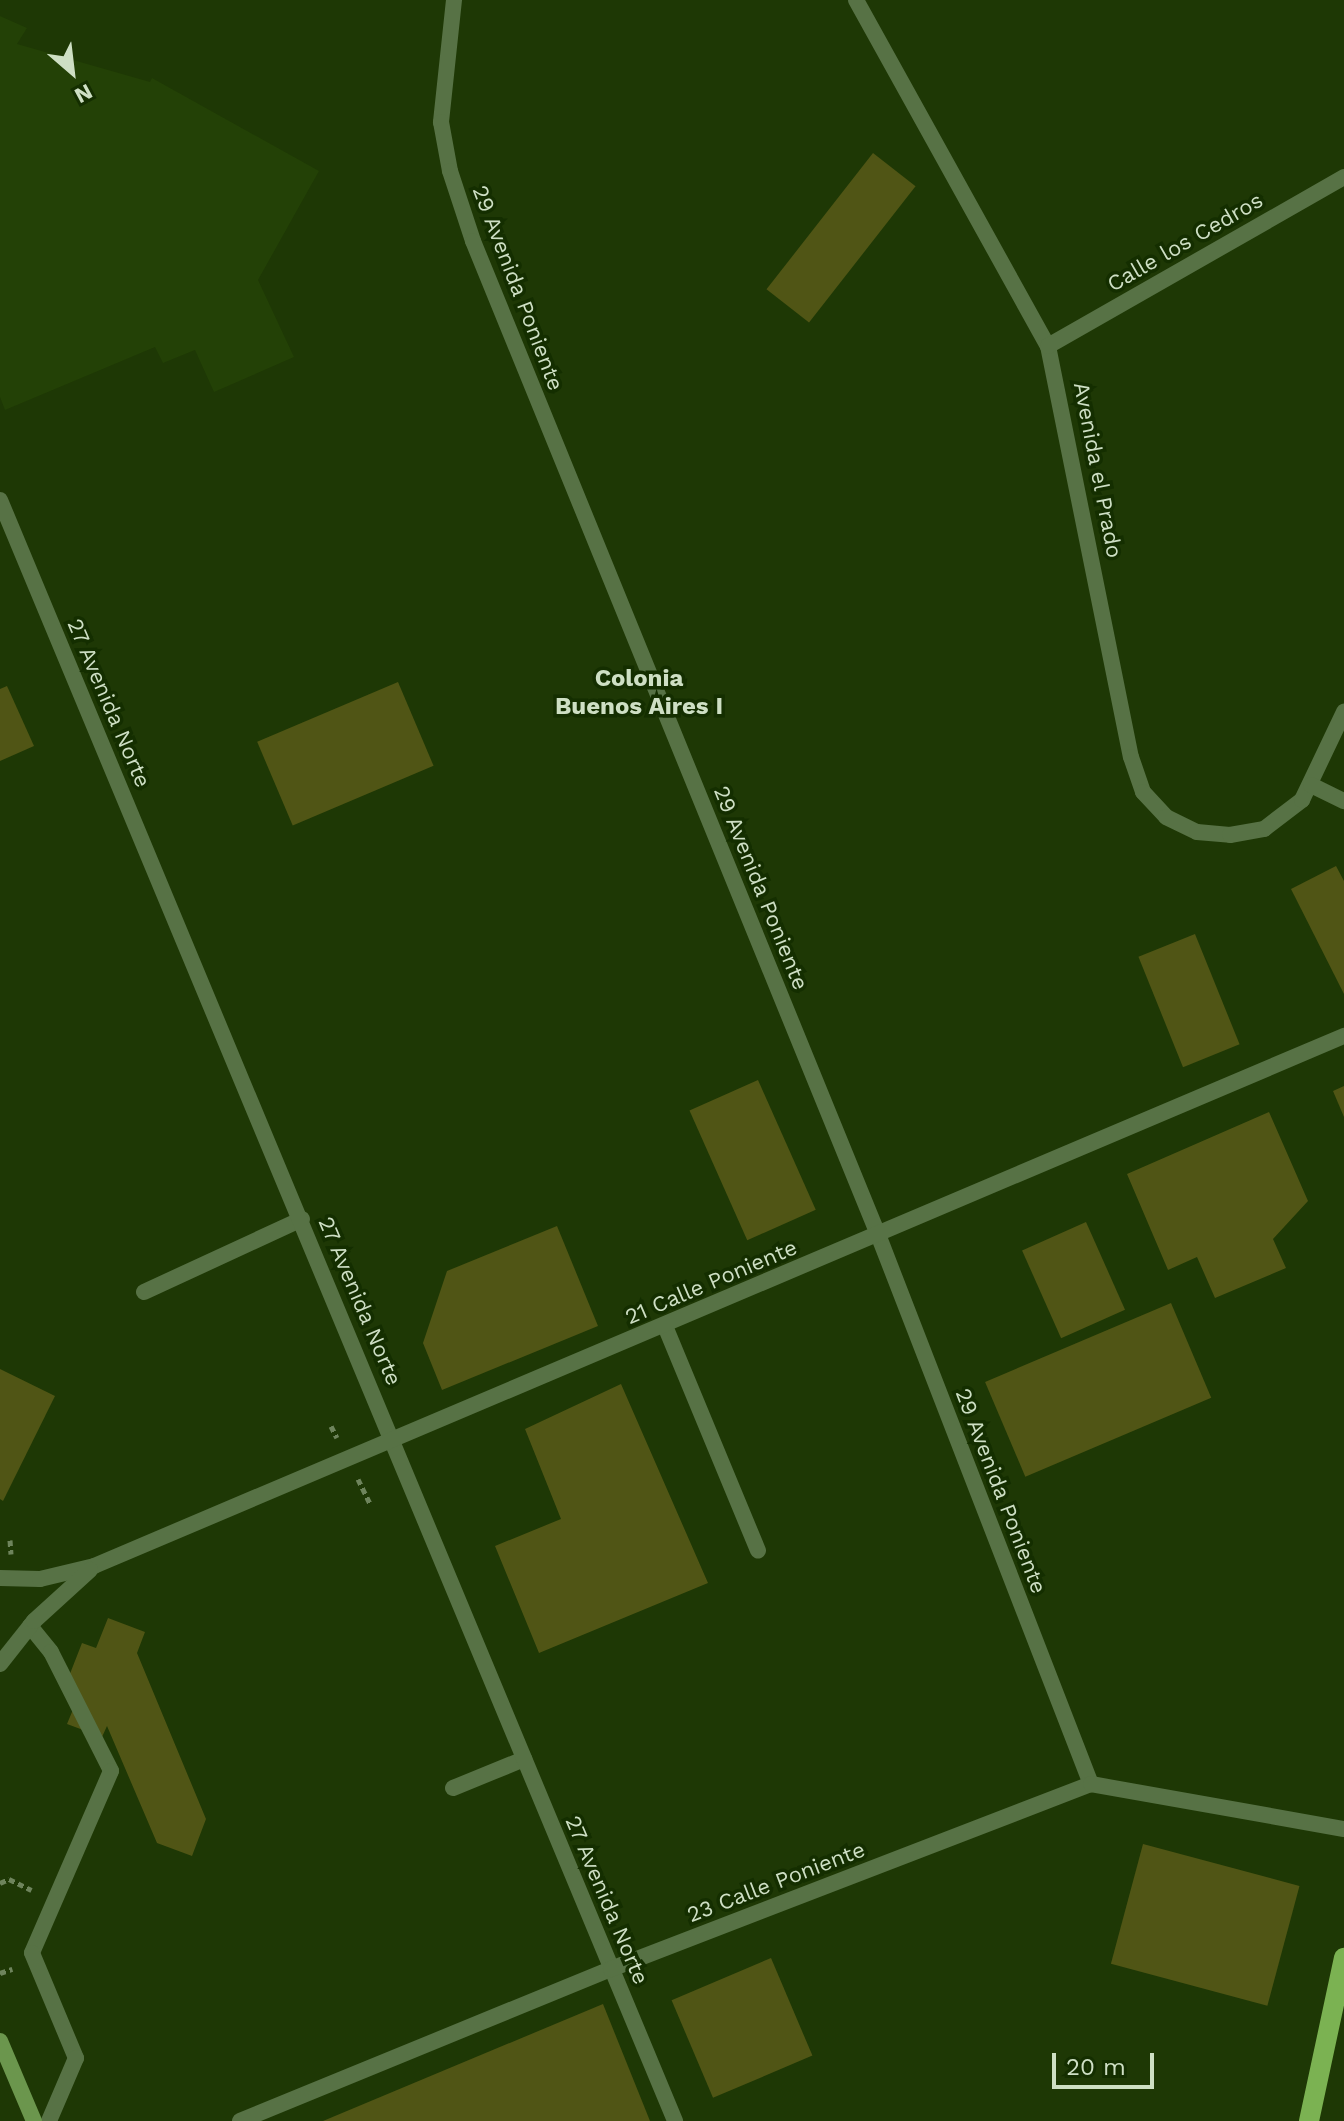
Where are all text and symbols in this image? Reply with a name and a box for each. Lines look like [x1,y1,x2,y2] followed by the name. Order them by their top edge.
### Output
[32,32,112,112] north arrow
[70,79,97,108] text: N
[466,181,570,395] street label: 29 Avenida Poniente
[1103,187,1267,297] street label: Calle los Cedros
[1068,379,1128,561] street label: Avenida el Prado
[61,614,157,792] street label: 27 Avenida Norte
[555,665,723,721] district label: Colonia Buenos Aires I
[708,782,814,994] street label: 29 Avenida Poniente
[312,1212,408,1390] street label: 27 Avenida Norte
[621,1234,801,1330] street label: 21 Calle Poniente
[949,1384,1053,1598] street label: 29 Avenida Poniente
[559,1811,655,1989] street label: 27 Avenida Norte
[683,1836,869,1928] street label: 23 Calle Poniente
[1056,2037,1158,2087] scale bar
[1066,2053,1126,2081] text: 20 m

